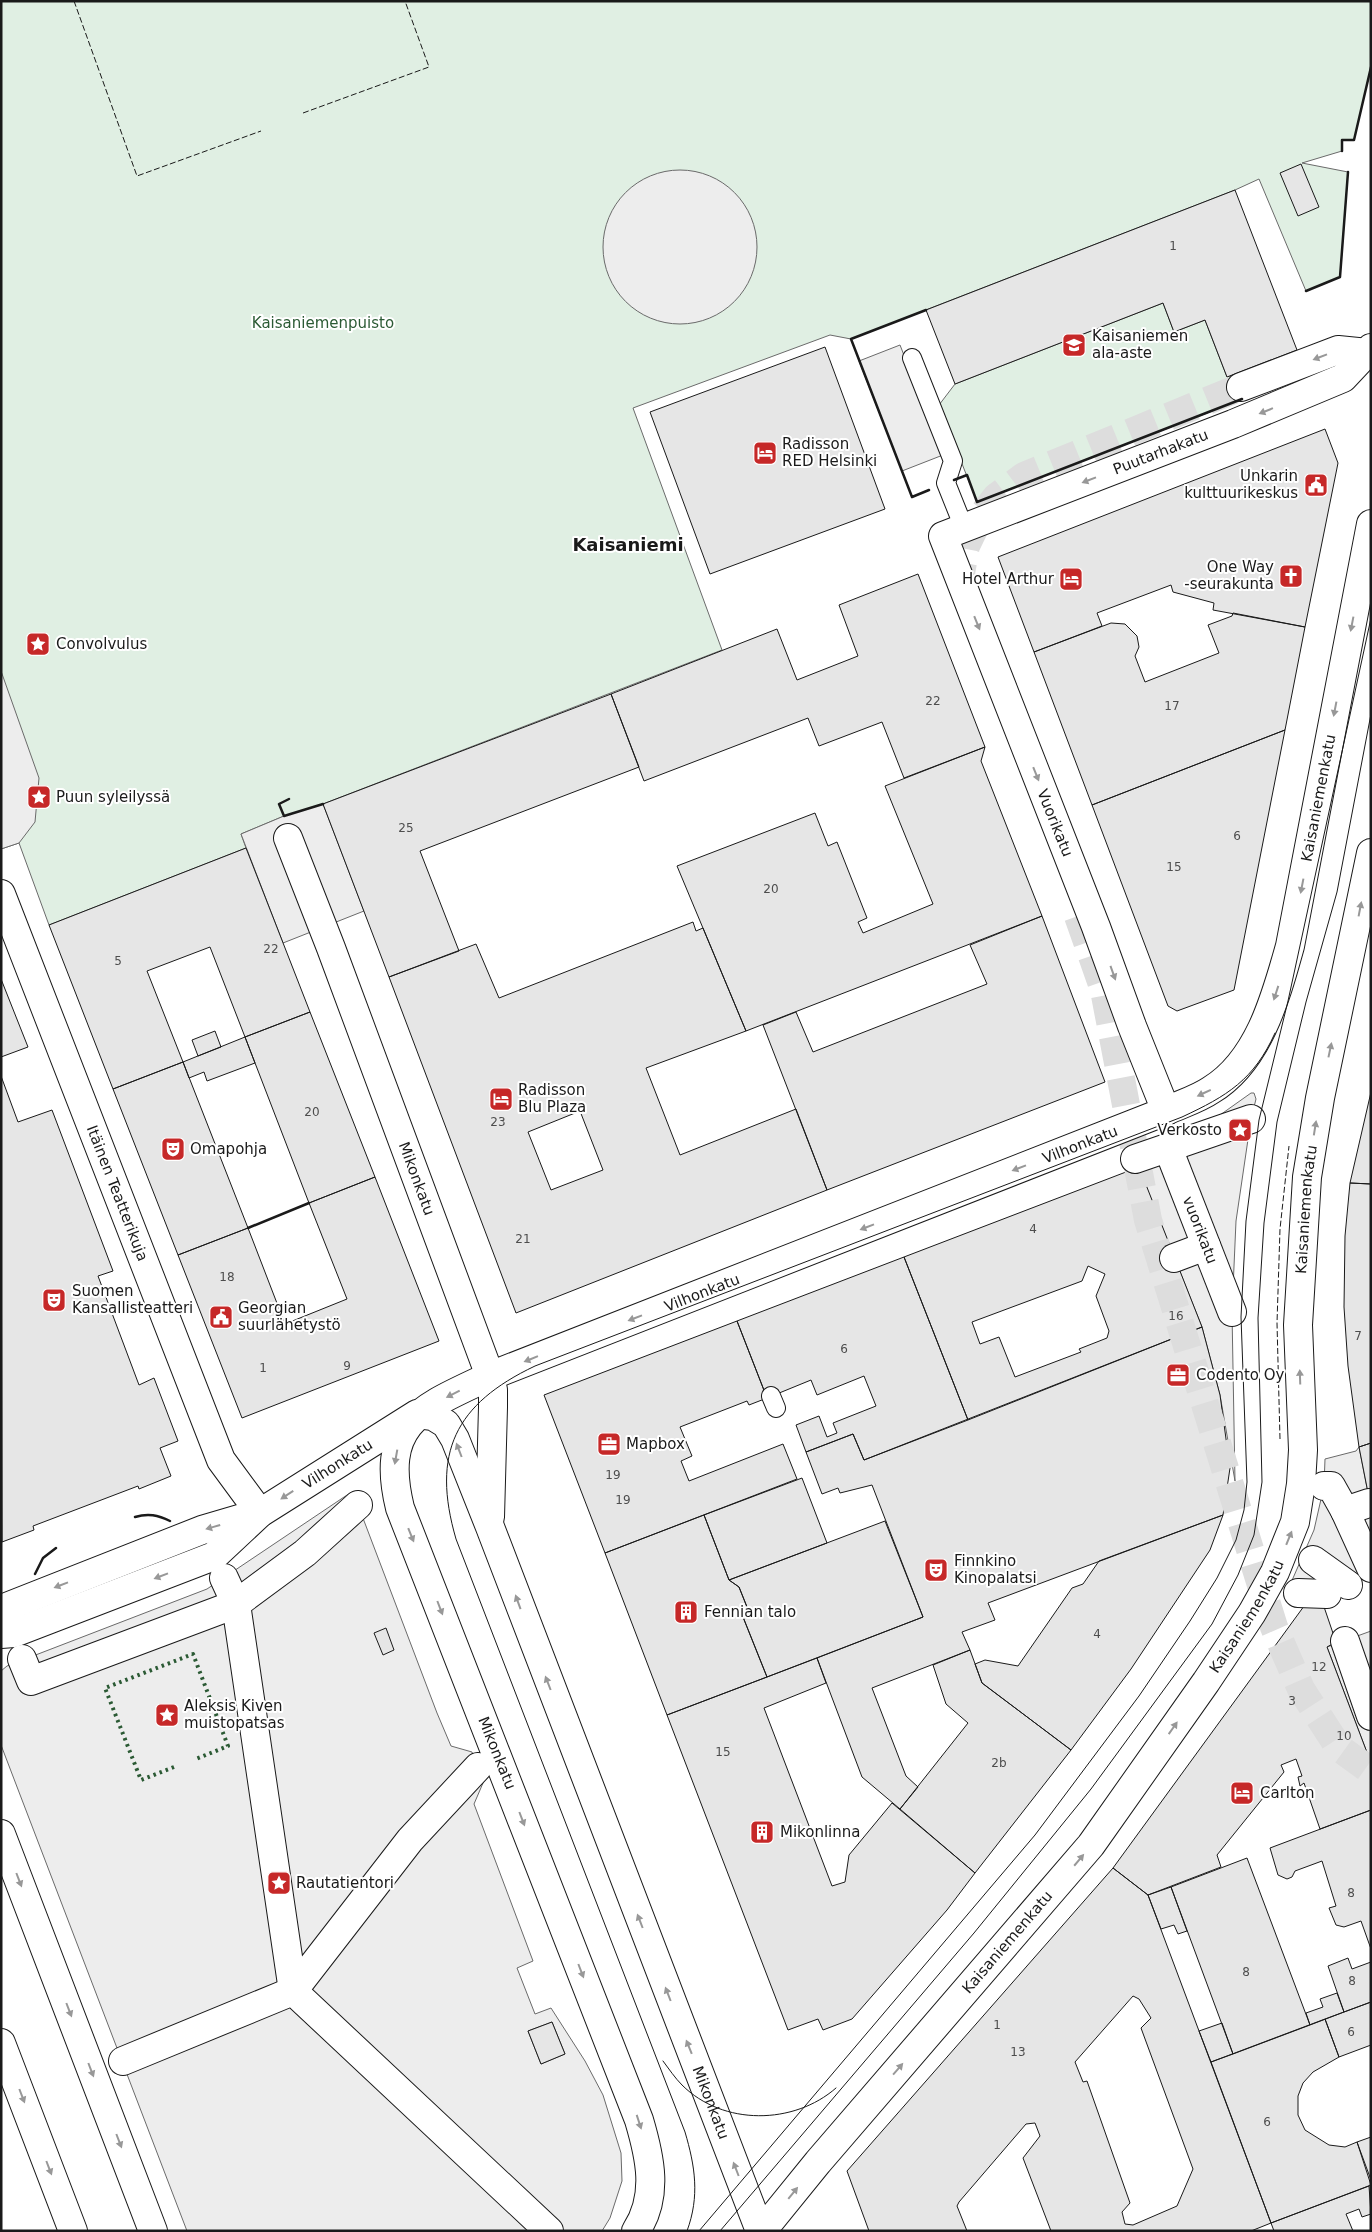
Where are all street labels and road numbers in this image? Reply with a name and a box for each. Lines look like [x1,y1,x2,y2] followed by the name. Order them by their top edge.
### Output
[1110,425,1211,478] street label: Puutarhakatu
[1297,733,1339,863] street label: Kaisaniemenkatu
[1033,787,1077,859] street label: Vuorikatu
[1040,1122,1120,1168] street label: Vilhonkatu
[83,1123,152,1264] street label: Itäinen Teatterikuja
[395,1139,438,1218] street label: Mikonkatu
[1292,1144,1321,1274] street label: Kaisaniemenkatu
[1179,1194,1221,1266] street label: vuorikatu
[662,1270,742,1316] street label: Vilhonkatu
[299,1435,376,1493] street label: Vilhonkatu
[1206,1557,1288,1676] street label: Kaisaniemenkatu
[474,1714,520,1792] street label: Mikonkatu
[958,1887,1056,1997] street label: Kaisaniemenkatu
[689,2063,733,2142] street label: Mikonkatu

